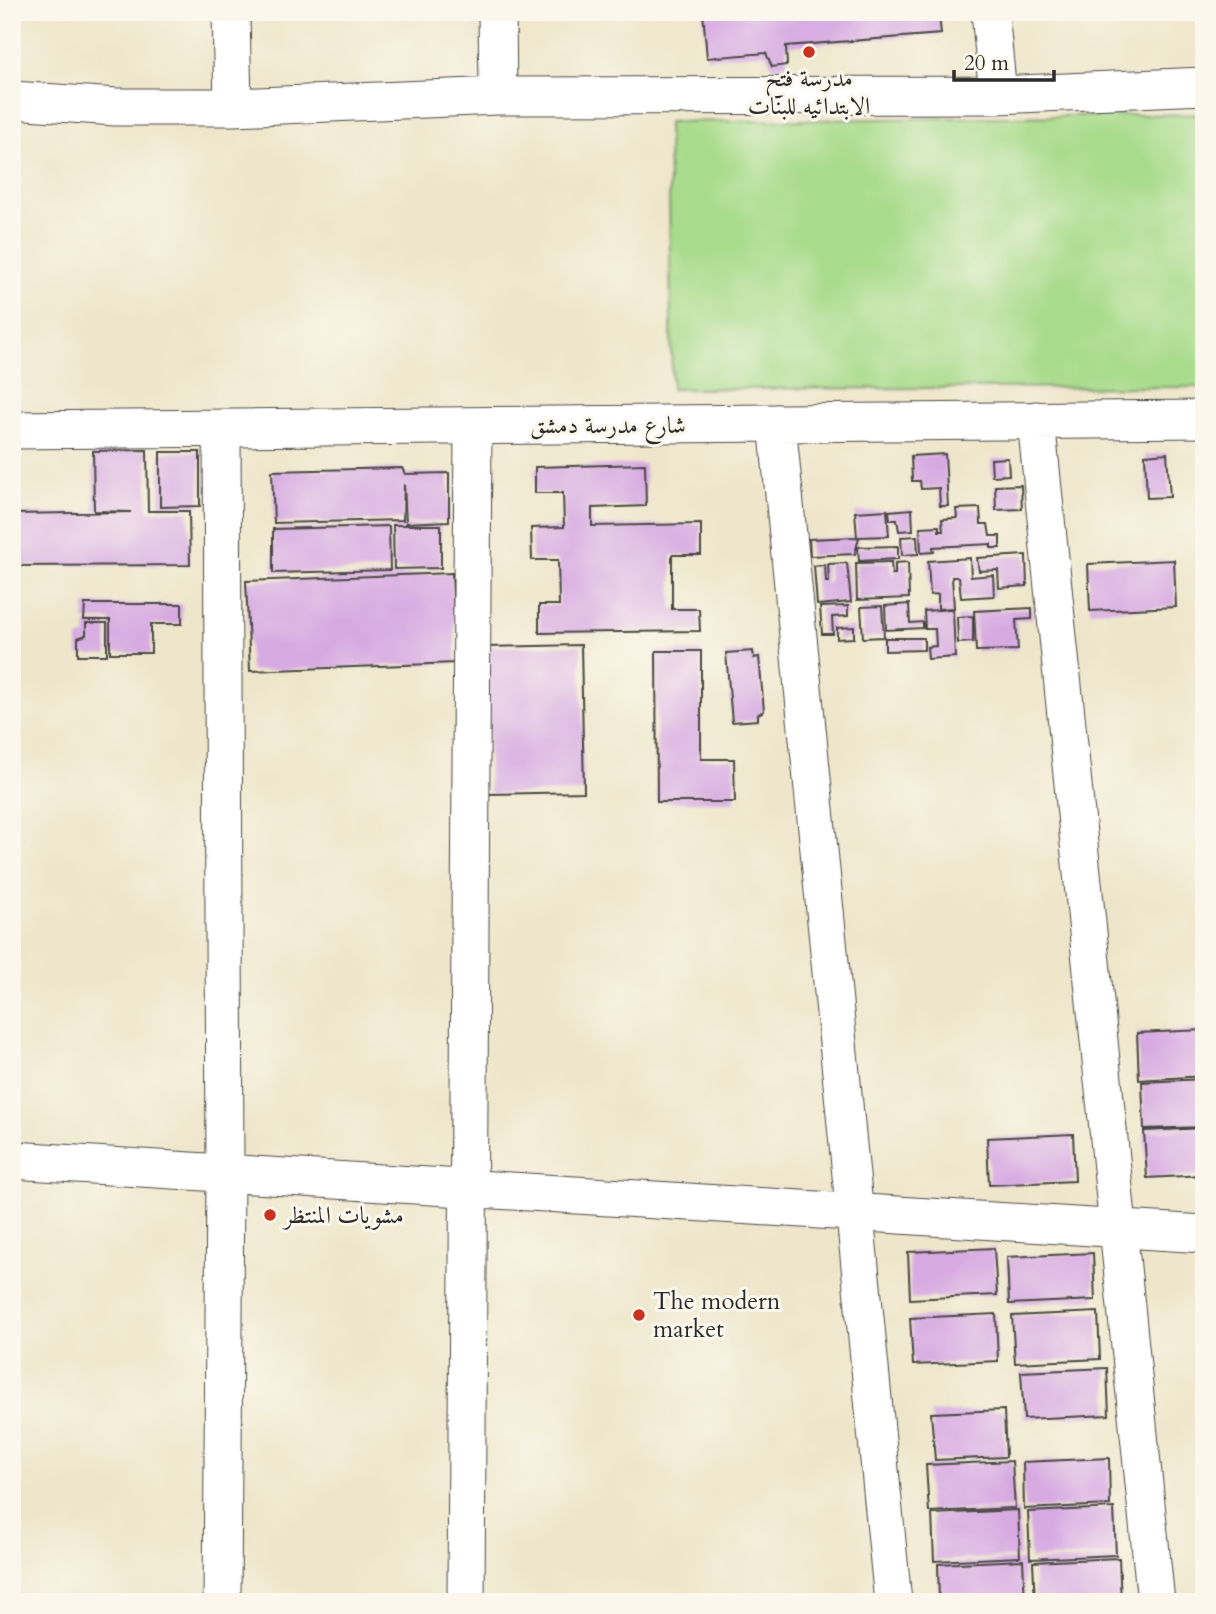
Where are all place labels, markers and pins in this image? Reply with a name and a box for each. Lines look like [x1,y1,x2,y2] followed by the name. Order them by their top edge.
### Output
[801,44,817,60] marker: مدرسة فتح الابتدائيه للبنات
[748,62,870,123] place label: مدرسة فتح الابتدائيه للبنات
[281,1199,404,1232] place label: مشويات المنتظر
[262,1207,278,1223] marker: مشويات المنتظر
[653,1285,781,1346] place label: The modern market
[631,1307,647,1323] marker: The modern market

